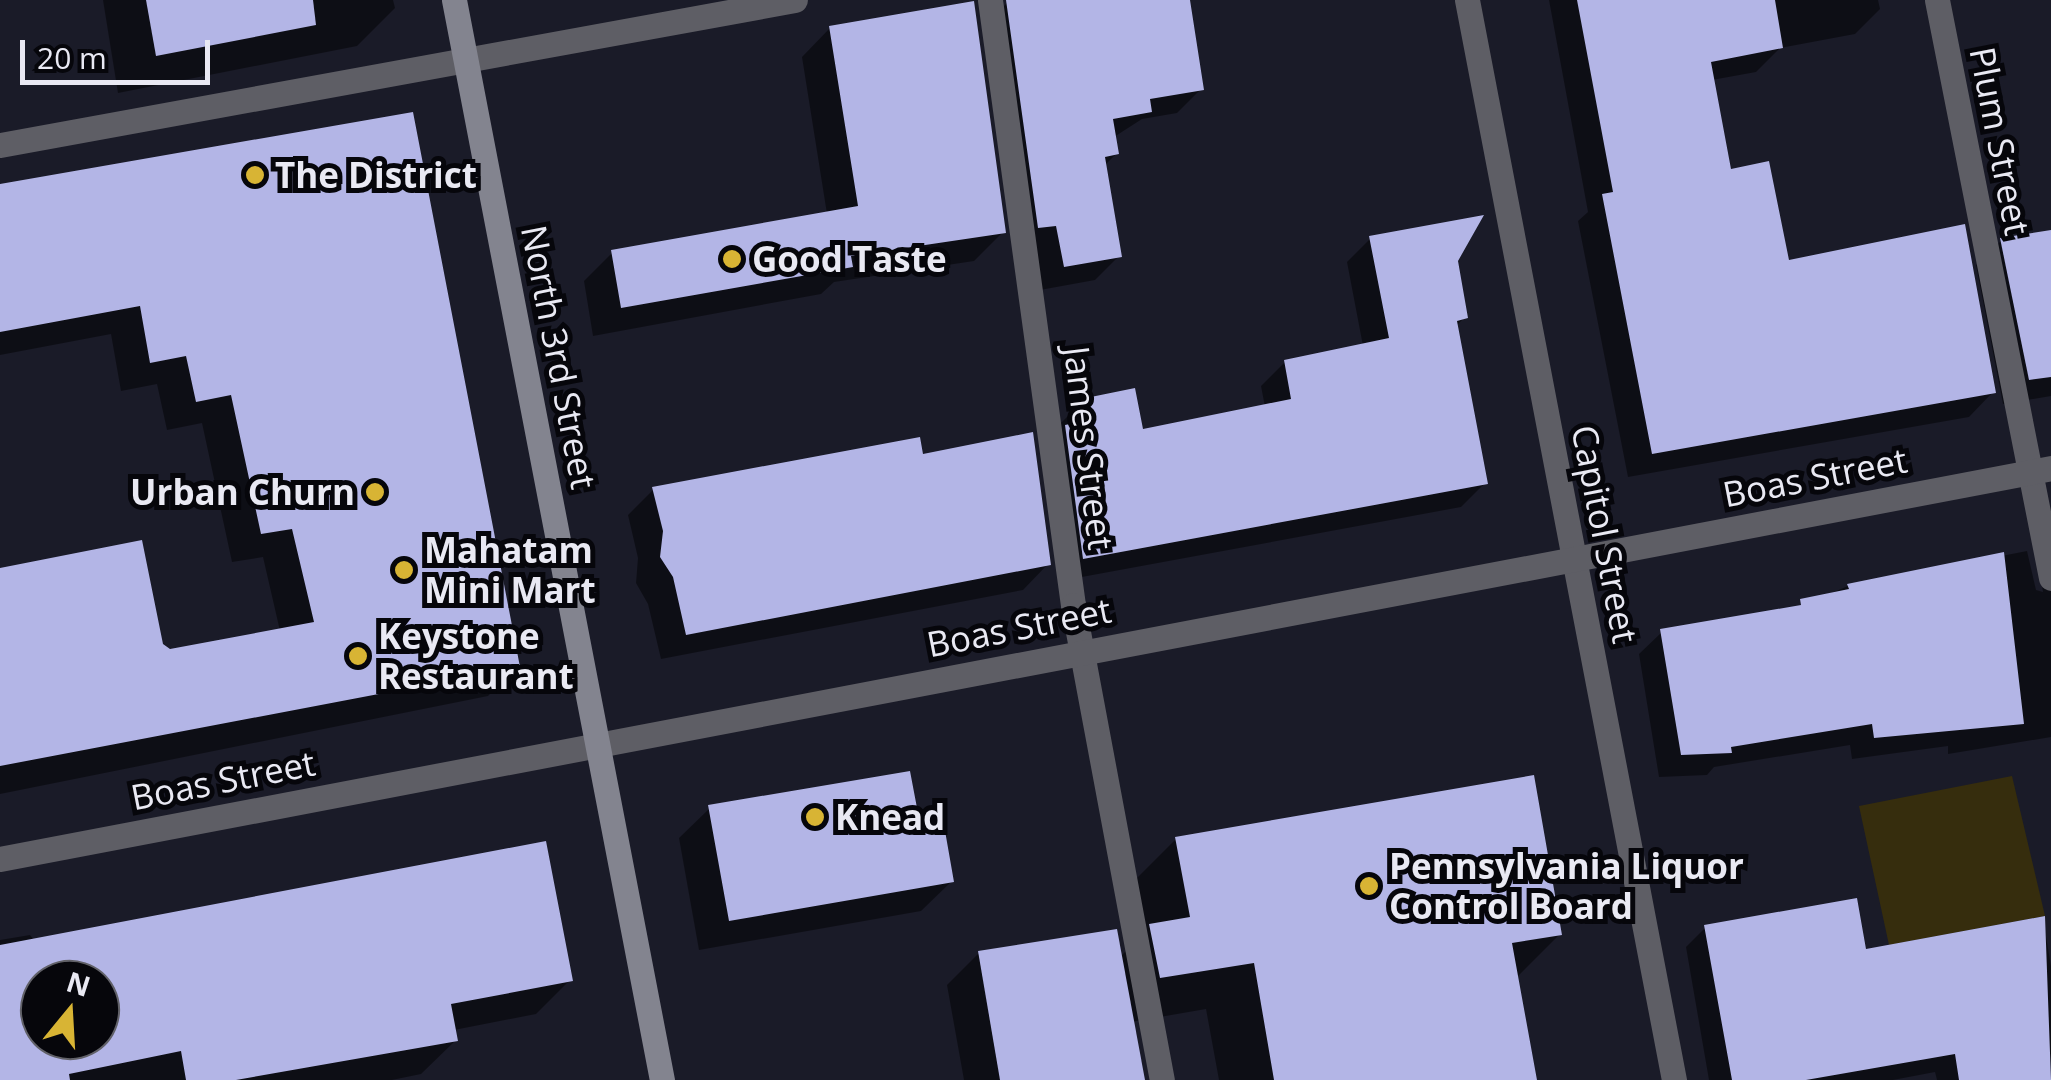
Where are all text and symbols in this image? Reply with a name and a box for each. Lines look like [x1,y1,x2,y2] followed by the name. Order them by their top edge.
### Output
[25,20,215,82] scale bar
[37,37,107,78] text: 20 m
[1961,43,2039,239] street label: Plum Street
[275,154,477,196] place label: The District
[244,164,266,186] marker: The District
[513,222,605,492] street label: North 3rd Street
[752,238,947,280] place label: Good Taste
[721,248,743,270] marker: Good Taste
[1056,344,1122,552] street label: James Street
[1563,422,1647,646] street label: Capitol Street
[1719,439,1911,515] street label: Boas Street
[130,471,355,513] place label: Urban Churn
[364,481,386,503] marker: Urban Churn
[424,529,596,611] place label: Mahatam Mini Mart
[393,559,415,581] marker: Mahatam Mini Mart
[923,589,1115,665] street label: Boas Street
[378,615,574,697] place label: Keystone Restaurant
[347,645,369,667] marker: Keystone Restaurant
[127,742,319,818] street label: Boas Street
[835,796,945,838] place label: Knead
[804,806,826,828] marker: Knead
[1389,845,1744,927] place label: Pennsylvania Liquor Control Board
[1358,875,1380,897] marker: Pennsylvania Liquor Control Board
[20,960,120,1060] north arrow
[62,962,95,1005] text: N

